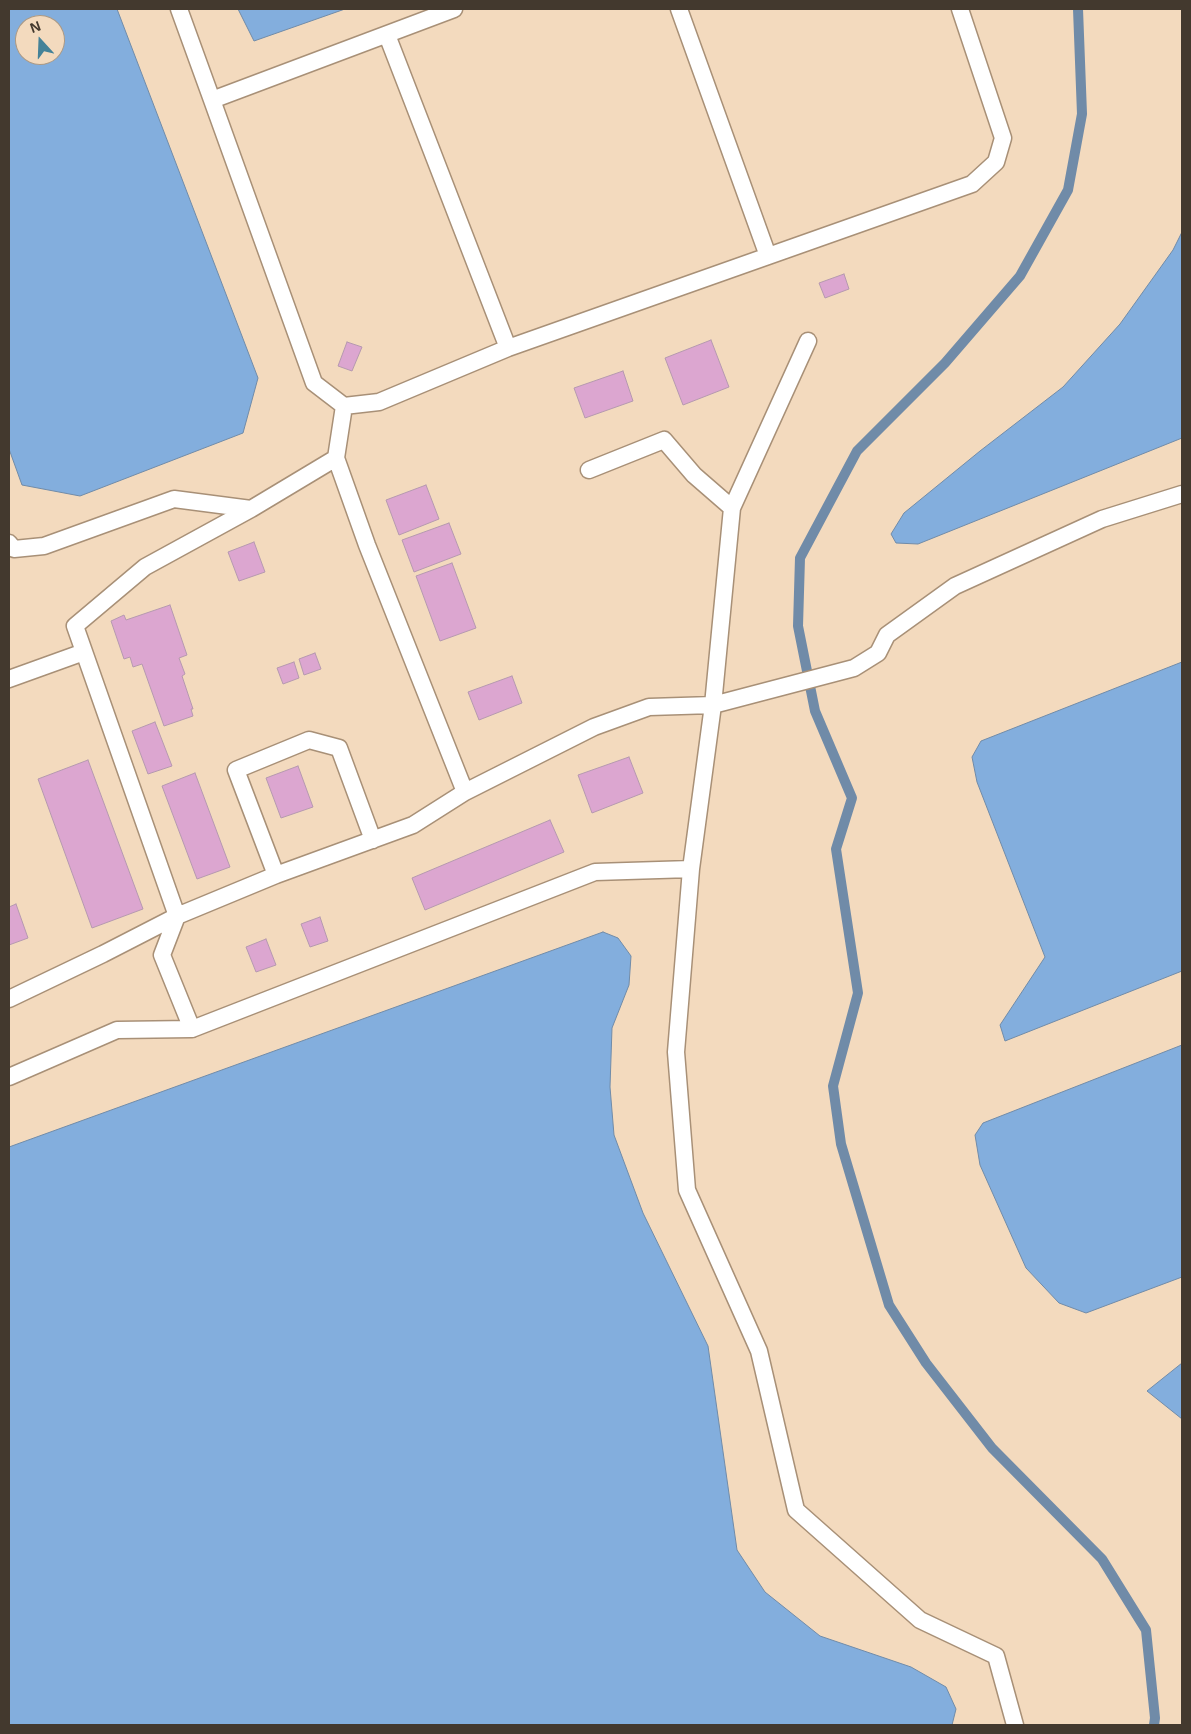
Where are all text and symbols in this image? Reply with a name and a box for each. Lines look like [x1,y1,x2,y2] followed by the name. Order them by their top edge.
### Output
[15,15,65,65] north arrow
[28,18,43,36] text: N

